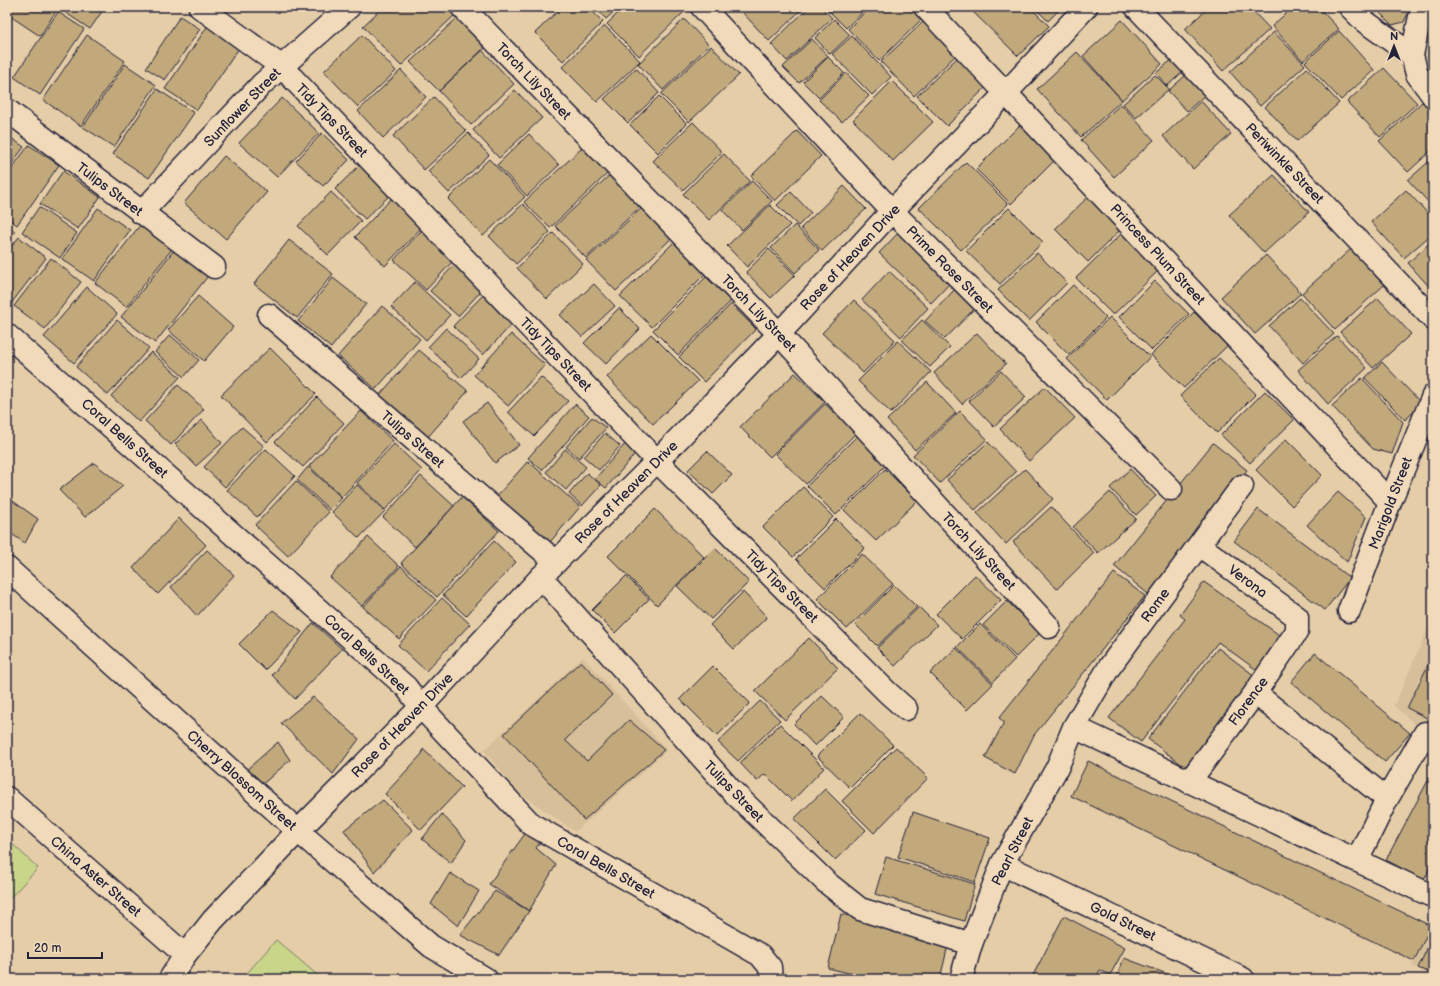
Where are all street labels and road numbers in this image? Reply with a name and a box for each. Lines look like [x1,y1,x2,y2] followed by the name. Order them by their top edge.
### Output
[493,39,575,124] street label: Torch Lily Street
[200,64,285,150] street label: Sunflower Street
[292,80,372,161] street label: Tidy Tips Street
[1242,119,1328,208] street label: Periwinkle Street
[73,159,147,220] street label: Tulips Street
[1107,200,1209,309] street label: Princess Plum Street
[797,201,904,314] street label: Rose of Heaven Drive
[903,222,997,317] street label: Prime Rose Street
[718,271,800,356] street label: Torch Lily Street
[516,314,596,395] street label: Tidy Tips Street
[78,395,172,482] street label: Coral Bells Street
[377,407,448,472] street label: Tulips Street
[571,437,681,547] street label: Rose of Heaven Drive
[1365,454,1416,552] street label: Marigold Street
[938,509,1020,594] street label: Torch Lily Street
[742,546,822,627] street label: Tidy Tips Street
[1225,561,1271,602] street label: Verona
[1137,585,1173,626] street label: Rome
[320,610,413,699] street label: Coral Bells Street
[348,670,457,781] street label: Rose of Heaven Drive
[1225,674,1272,729] street label: Florence
[183,727,301,835] street label: Cherry Blossom Street
[700,757,768,826] street label: Tulips Street
[988,814,1037,888] street label: Pearl Street
[47,832,145,921] street label: China Aster Street
[554,832,658,903] street label: Coral Bells Street
[1087,898,1159,945] street label: Gold Street

